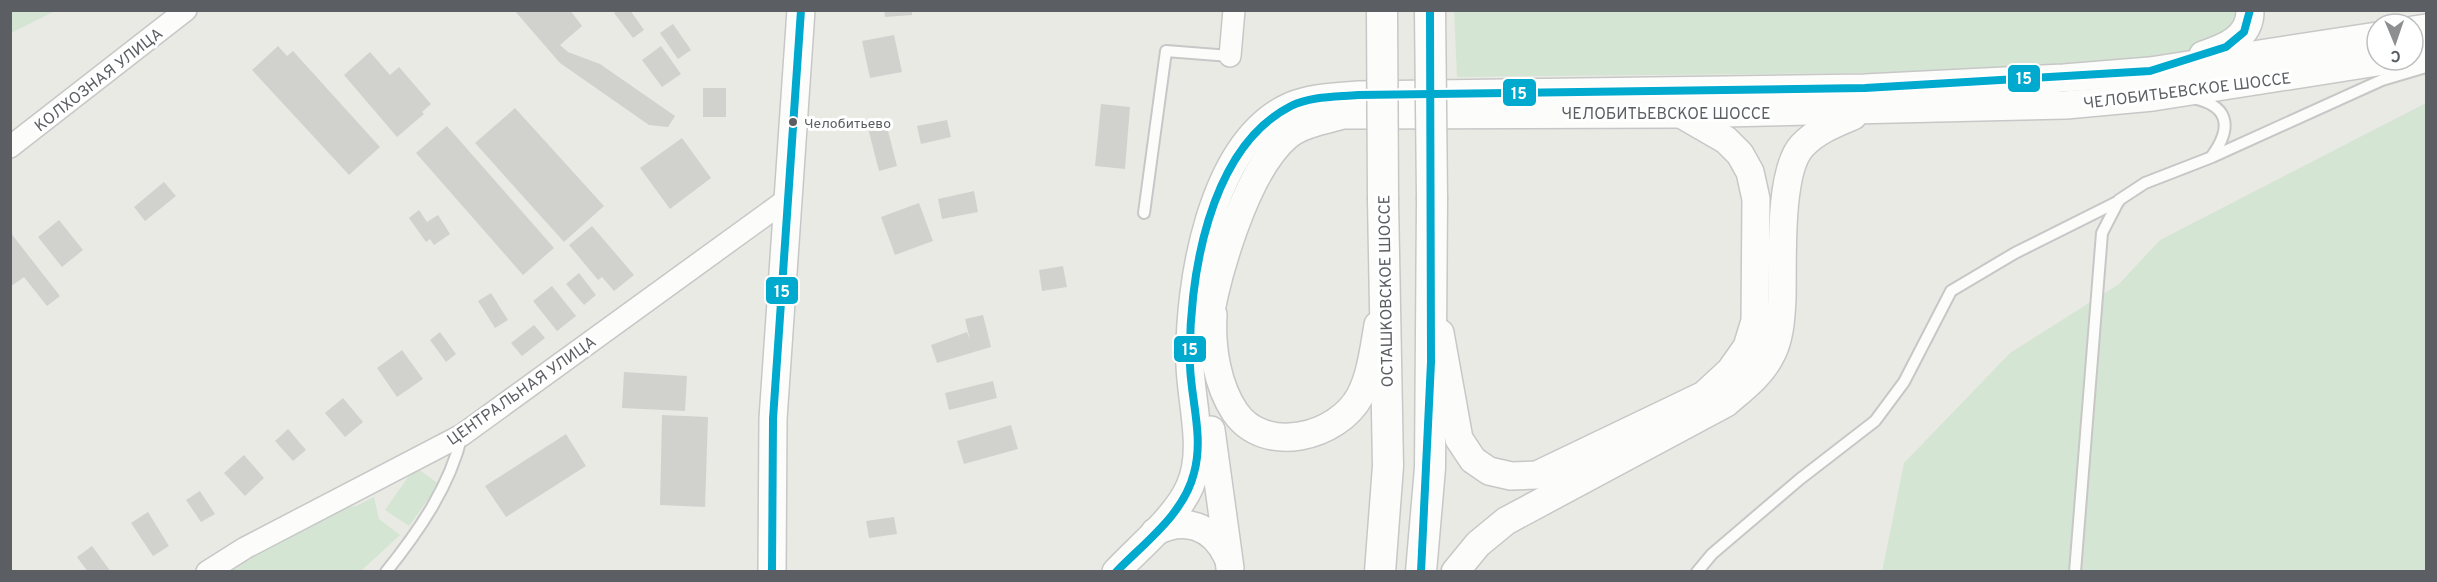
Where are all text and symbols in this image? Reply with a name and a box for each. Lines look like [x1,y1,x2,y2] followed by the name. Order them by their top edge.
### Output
[2365,12,2425,72] north arrow
[31,24,168,137] street label: КОЛХОЗНАЯ УЛИЦА
[2390,45,2401,65] text: С
[2007,64,2041,93] line badge: 15
[2082,69,2292,115] street label: ЧЕЛОБИТЬЕВСКОЕ ШОССЕ
[2016,70,2032,90] text: 15
[1502,78,1537,107] line badge: 15
[1511,85,1527,105] text: 15
[1561,105,1771,125] street label: ЧЕЛОБИТЬЕВСКОЕ ШОССЕ
[787,116,799,128] marker: Челобитьево
[804,116,891,133] place label: Челобитьево
[1375,195,1399,387] street label: ОСТАШКОВСКОЕ ШОССЕ
[765,276,799,305] line badge: 15
[774,283,790,303] text: 15
[444,333,601,451] street label: ЦЕНТРАЛЬНАЯ УЛИЦА
[1173,335,1207,363] line badge: 15
[1182,341,1198,361] text: 15

